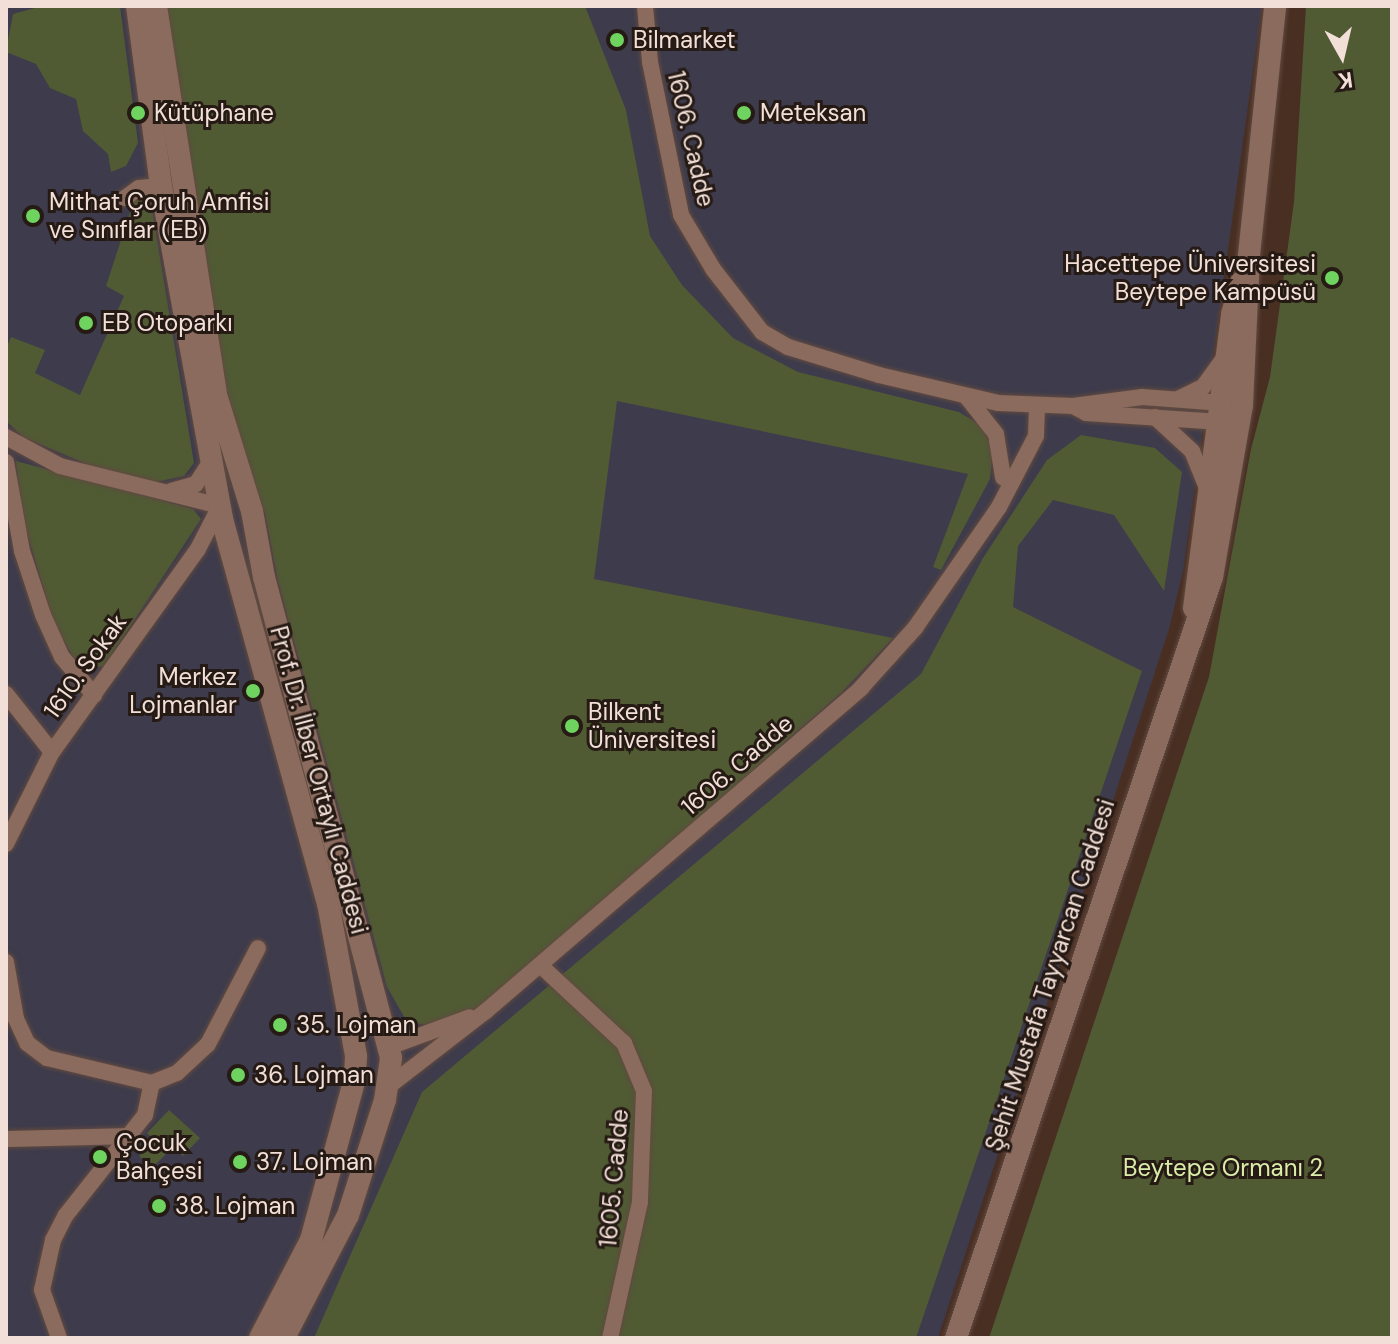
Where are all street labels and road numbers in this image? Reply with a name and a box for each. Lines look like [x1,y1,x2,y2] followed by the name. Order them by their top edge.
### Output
[661,68,721,210] street label: 1606. Cadde
[38,608,132,724] street label: 1610. Sokak
[264,623,374,937] street label: Prof. Dr. İlber Ortaylı Caddesi
[675,709,799,821] street label: 1606. Cadde
[979,795,1121,1155] street label: Şehit Mustafa Tayyarcan Caddesi
[594,1108,634,1248] street label: 1605. Cadde

